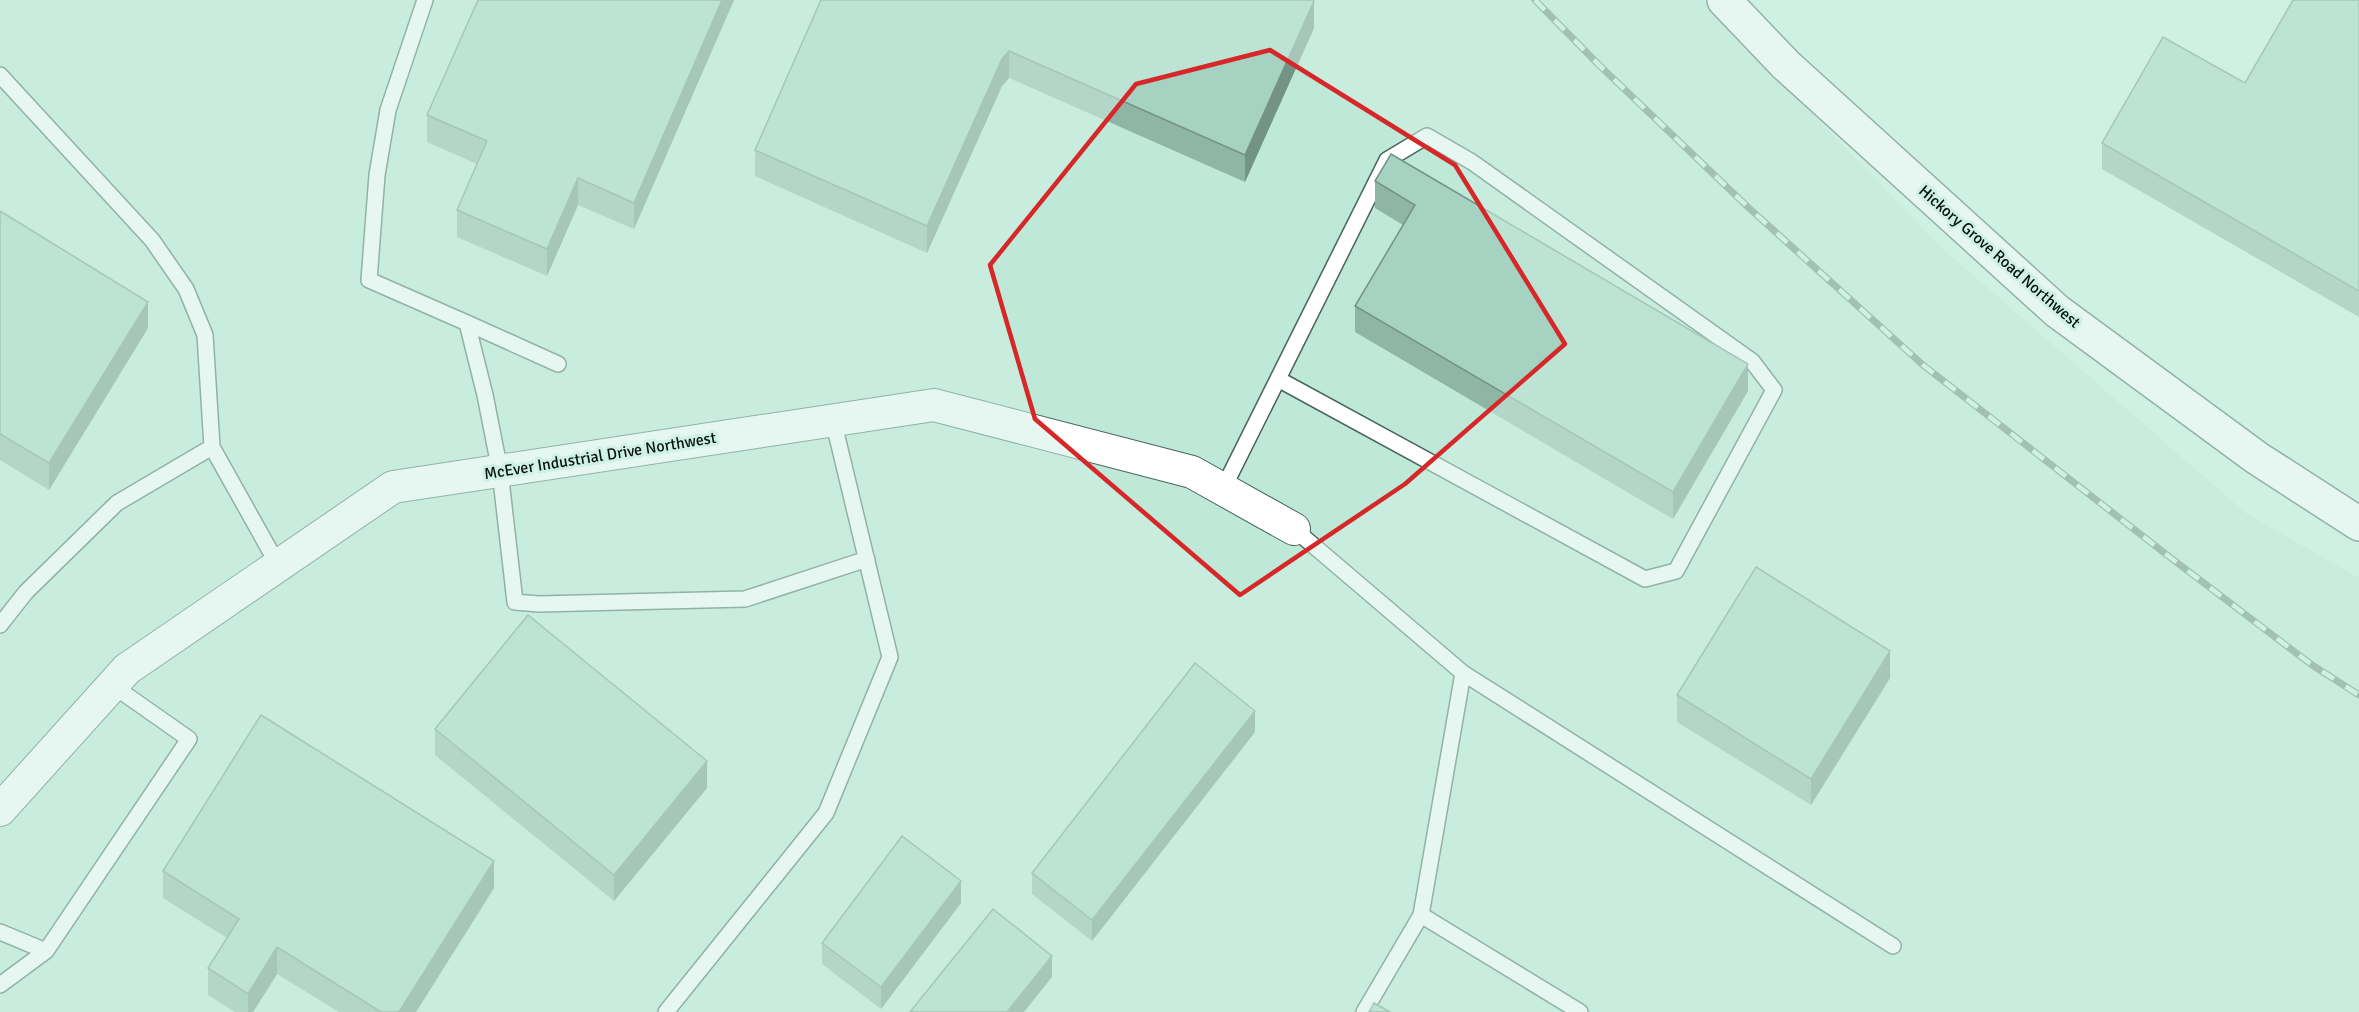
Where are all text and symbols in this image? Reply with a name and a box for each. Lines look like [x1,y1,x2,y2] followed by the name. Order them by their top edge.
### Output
[1914,181,2085,333] street label: Hickory Grove Road Northwest
[483,428,718,484] street label: McEver Industrial Drive Northwest

